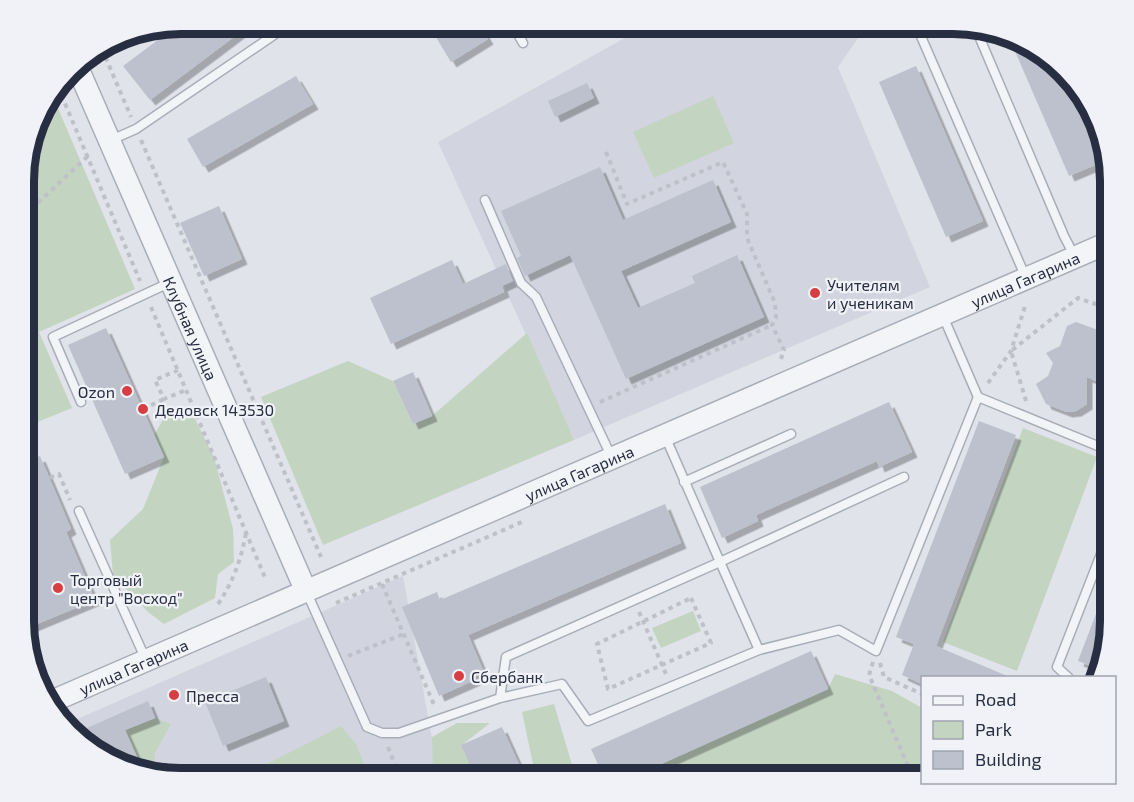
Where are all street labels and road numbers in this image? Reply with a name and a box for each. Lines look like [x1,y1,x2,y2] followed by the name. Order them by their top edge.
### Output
[968,247,1082,312] street label: улица Гагарина
[160,273,222,383] street label: Клубная улица
[522,440,636,505] street label: улица Гагарина
[76,634,191,699] street label: улица Гагарина

